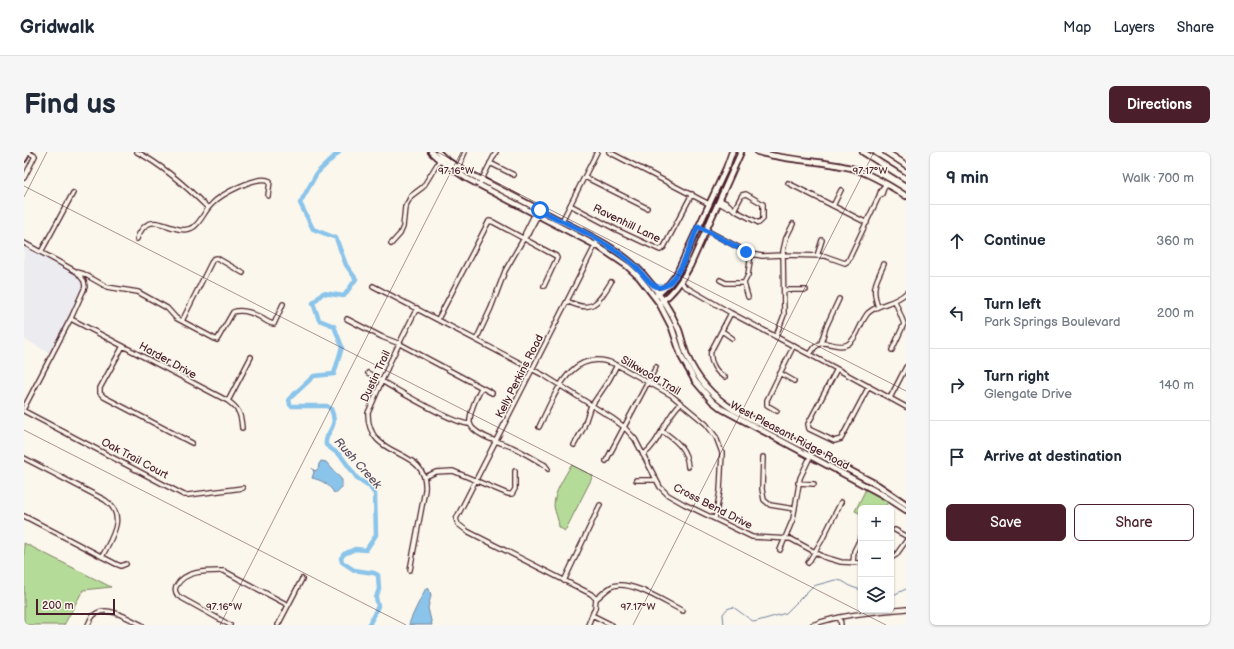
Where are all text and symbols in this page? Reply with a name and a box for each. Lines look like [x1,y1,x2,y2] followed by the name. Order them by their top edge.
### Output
[20,16,95,39] text: Gridwalk
[1063,19,1091,36] text: Map
[1113,19,1155,36] text: Layers
[1177,19,1214,36] text: Share
[1109,86,1210,123] button: Directions
[24,88,116,121] text: Find us
[438,165,474,177] text: 97.16°W
[852,165,888,177] text: 97.17°W
[946,168,989,188] text: 9 min
[1122,170,1194,186] text: Walk · 700 m
[531,201,549,219] route start
[591,202,663,246] street label: Ravenhill Lane
[946,230,968,252] icon: ahead
[984,231,1046,250] text: Continue
[1156,233,1194,249] text: 360 m
[737,243,755,261] route end
[984,295,1041,314] text: Turn left
[946,302,968,324] icon: left
[1157,305,1194,321] text: 200 m
[984,314,1120,330] text: Park Springs Boulevard
[493,332,546,420] street label: Kelly Perkins Road
[137,339,199,382] street label: Harder Drive
[358,348,393,404] street label: Dustin Trail
[619,353,683,398] street label: Silkwood Trail
[984,367,1049,386] text: Turn right
[946,374,968,396] icon: right
[1159,377,1194,393] text: 140 m
[984,386,1072,402] text: Glengate Drive
[728,398,852,472] street label: West Pleasant Ridge Road
[99,435,171,482] street label: Oak Trail Court
[331,435,385,493] water label: Rush Creek
[946,446,968,468] icon: arrive
[984,447,1122,466] text: Arrive at destination
[671,481,755,532] street label: Cross Bend Drive
[946,504,1066,541] button: Save
[1074,504,1194,541] button: Share
[858,505,894,613] map controls
[858,505,894,541] button: +
[858,541,894,577] button: −
[858,577,894,613] button: layers
[36,597,115,616] scale bar
[42,599,74,612] text: 200 m
[206,601,242,613] text: 97.16°W
[620,601,656,613] text: 97.17°W

